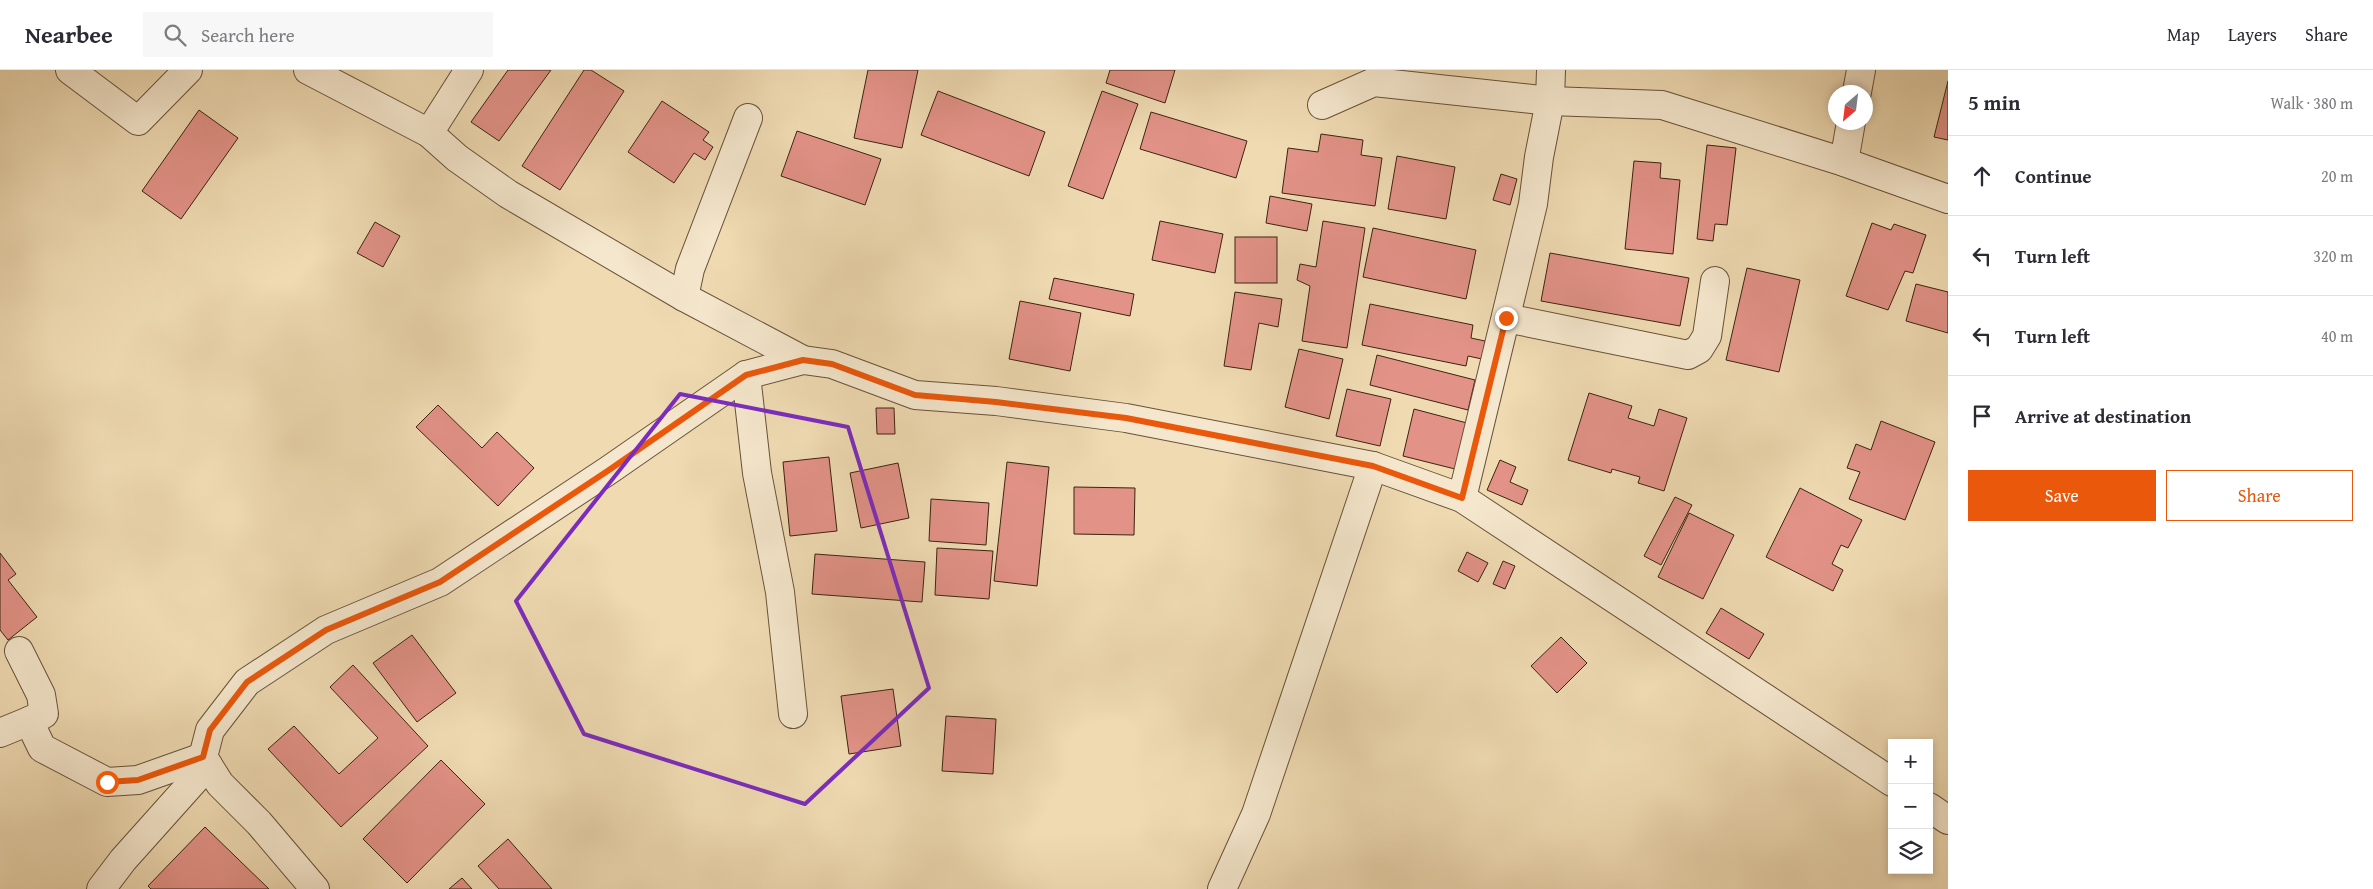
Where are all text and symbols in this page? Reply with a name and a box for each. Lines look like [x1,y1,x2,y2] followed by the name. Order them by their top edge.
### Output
[143,12,493,57] search box
[25,17,113,52] text: Nearbee
[161,21,189,49] icon: search
[201,21,295,49] text: Search here
[2167,21,2200,48] text: Map
[2228,21,2277,48] text: Layers
[2305,21,2348,48] text: Share
[1828,85,1873,130] north arrow
[1968,87,2020,118] text: 5 min
[2270,91,2353,115] text: Walk · 380 m
[1968,162,1996,190] icon: ahead
[2015,162,2092,190] text: Continue
[2321,164,2353,188] text: 20 m
[1968,242,1996,270] icon: left
[2015,242,2090,270] text: Turn left
[2313,244,2353,268] text: 320 m
[1495,307,1518,330] route end
[1968,322,1996,350] icon: left
[2015,322,2090,350] text: Turn left
[2321,324,2353,348] text: 40 m
[1968,402,1996,430] icon: arrive
[2015,402,2191,430] text: Arrive at destination
[1968,470,2156,521] button: Save
[2166,470,2353,521] button: Share
[1888,739,1933,874] map controls
[1888,739,1933,784] button: +
[96,771,119,794] route start
[1888,784,1933,829] button: −
[1888,829,1933,874] button: layers

